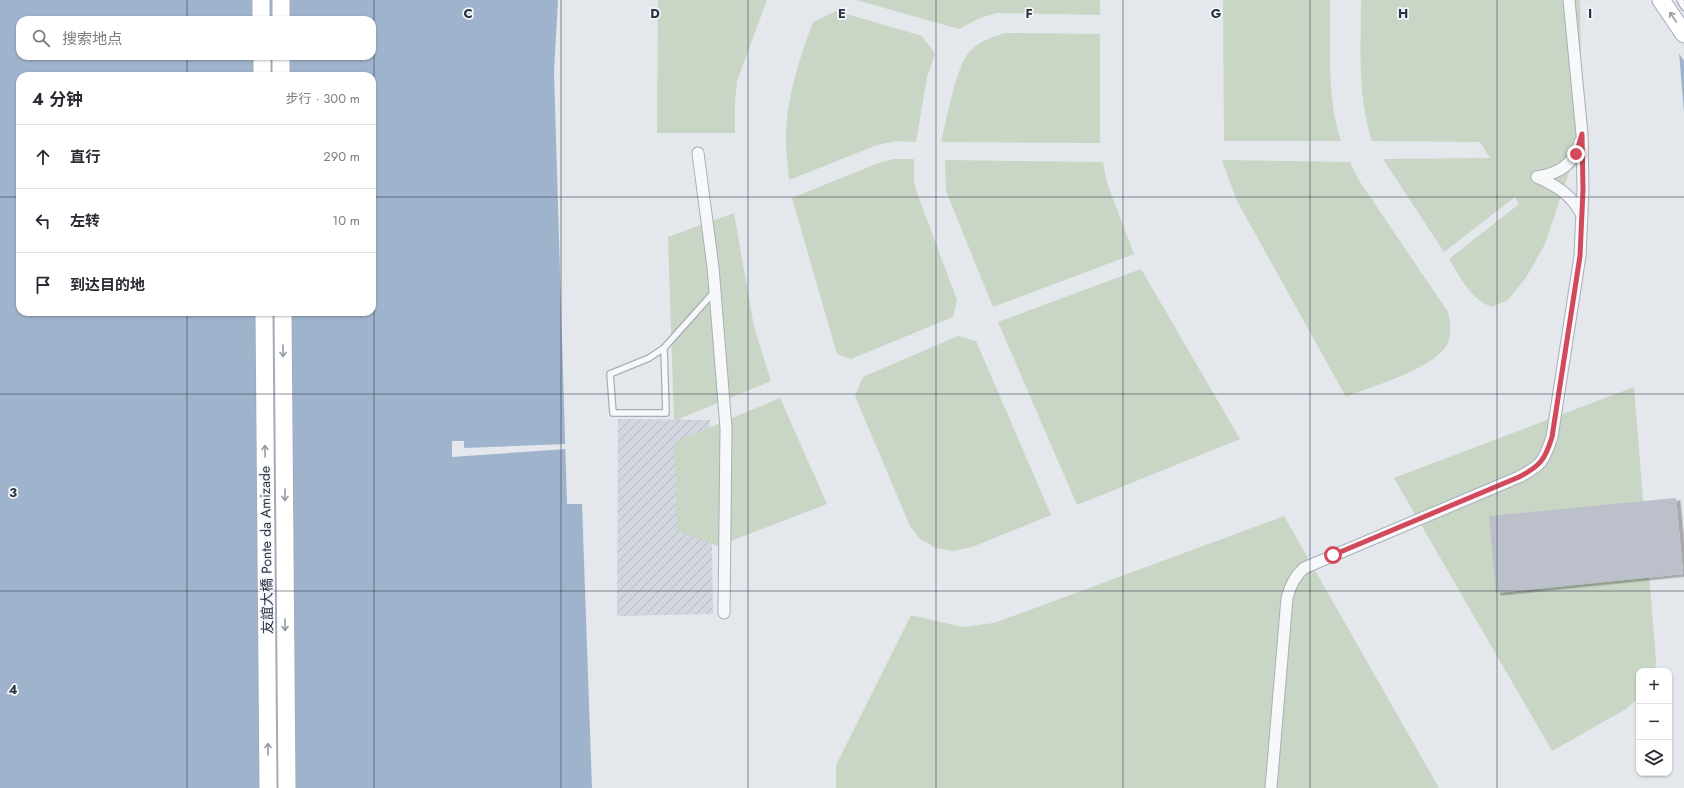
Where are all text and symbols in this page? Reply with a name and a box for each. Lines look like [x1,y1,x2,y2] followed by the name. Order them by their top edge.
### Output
[463,4,473,23] text: C
[650,4,660,23] text: D
[838,4,846,23] text: E
[1025,4,1033,23] text: F
[1211,4,1222,23] text: G
[1398,4,1408,23] text: H
[1588,4,1592,23] text: I
[1669,12,1677,23] one-way arrow
[16,16,376,60] search box
[30,27,52,49] icon: search
[62,28,122,50] text: 搜索地点
[32,87,83,111] text: 4 分钟
[286,89,360,108] text: 步行 · 300 m
[1567,145,1585,163] route end
[32,146,54,168] icon: ahead
[70,146,100,168] text: 直行
[323,147,360,166] text: 290 m
[32,210,54,232] icon: left
[70,210,100,232] text: 左转
[332,211,360,230] text: 10 m
[32,274,54,296] icon: arrive
[70,274,145,296] text: 到达目的地
[279,344,287,357] one-way arrow
[261,445,269,458] one-way arrow
[255,466,277,634] street label: 友誼大橋 Ponte da Amizade
[9,483,17,502] text: 3
[281,488,288,501] one-way arrow
[1324,546,1342,564] route start
[282,618,289,631] one-way arrow
[1636,668,1672,776] map controls
[1636,668,1672,704] button: +
[8,680,18,699] text: 4
[1636,704,1672,740] button: −
[1636,740,1672,776] button: layers
[264,743,272,756] one-way arrow

